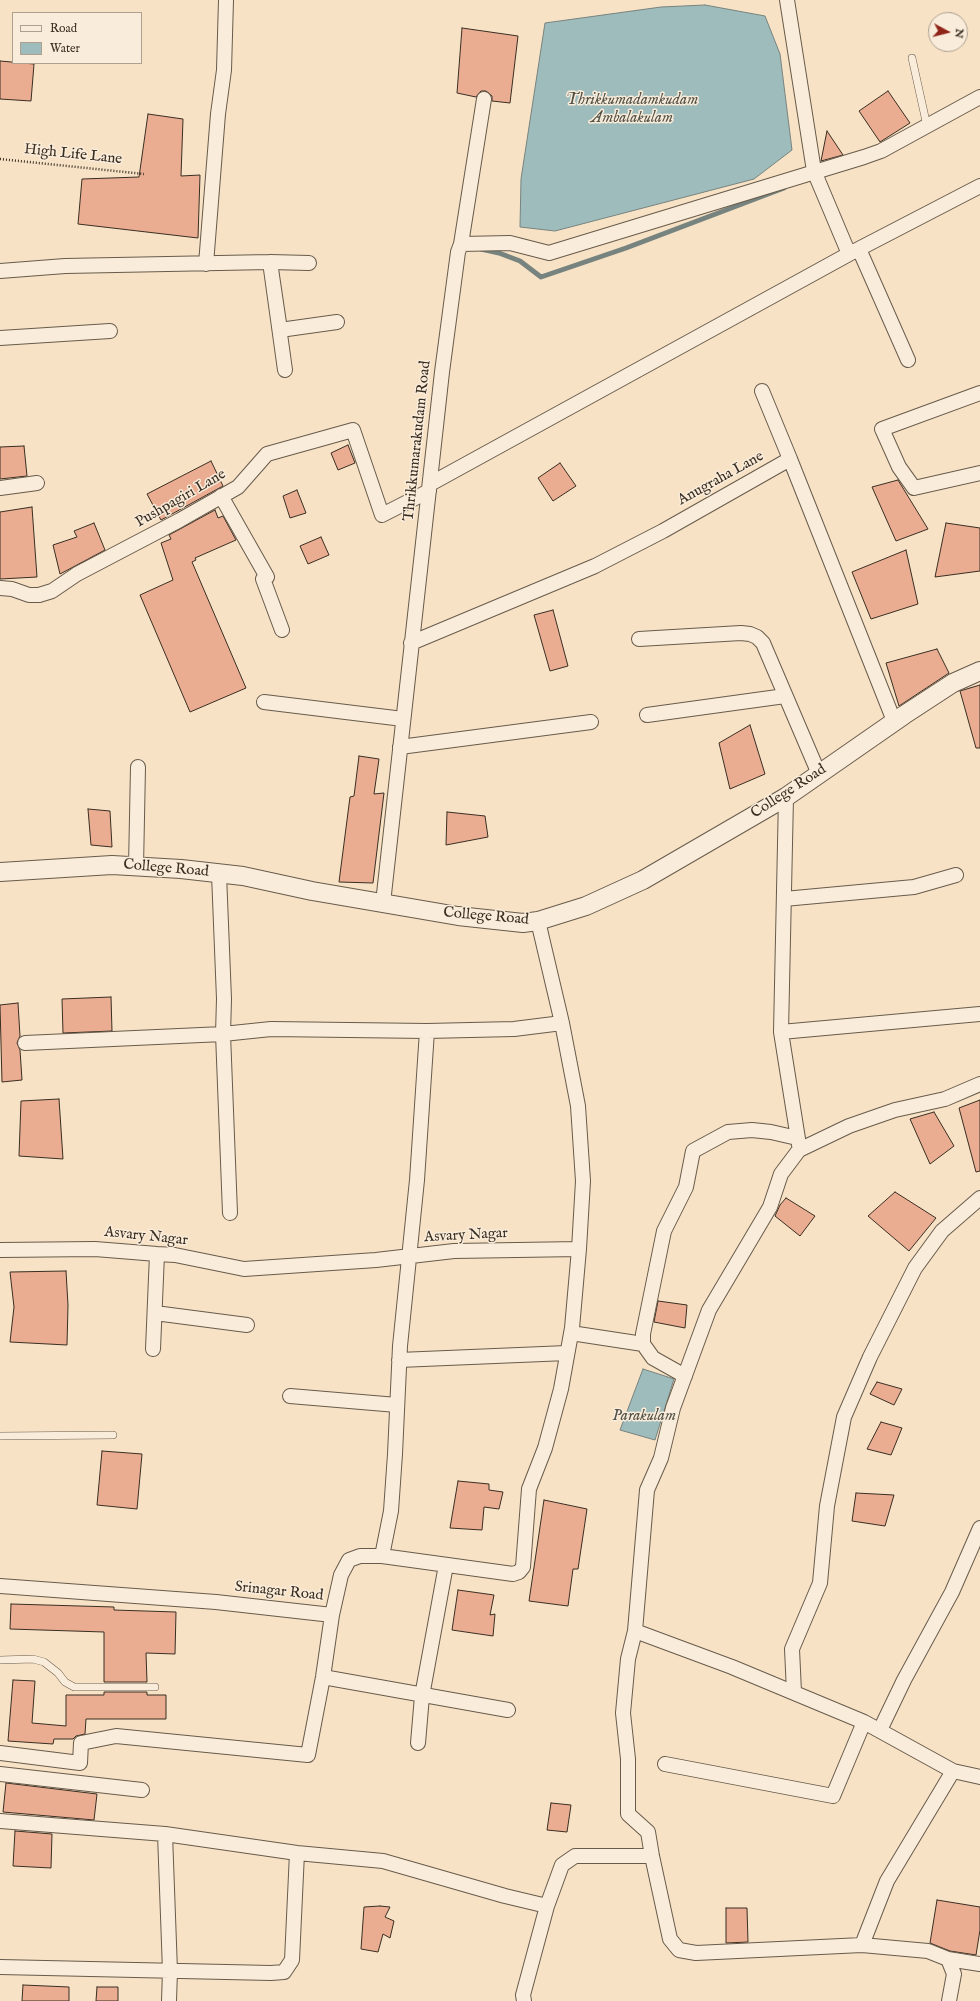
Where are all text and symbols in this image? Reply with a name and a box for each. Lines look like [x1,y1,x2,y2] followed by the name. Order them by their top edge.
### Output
[12,12,142,64] legend
[928,12,968,52] north arrow
[50,21,77,36] text: Road
[951,28,966,39] text: N
[50,41,80,56] text: Water
[566,91,698,129] water label: Thrikkumadamkudam Ambalakulam
[23,141,123,169] street label: High Life Lane
[401,360,435,522] street label: Thrikkumarakudam Road
[675,448,767,510] street label: Anugraha Lane
[133,466,229,532] street label: Pushpagiri Lane
[748,761,830,823] street label: College Road
[122,856,210,882] street label: College Road
[442,904,530,930] street label: College Road
[103,1224,189,1250] street label: Asvary Nagar
[424,1225,508,1247] street label: Asvary Nagar
[612,1407,676,1427] water label: Parakulam
[234,1578,324,1606] street label: Srinagar Road

